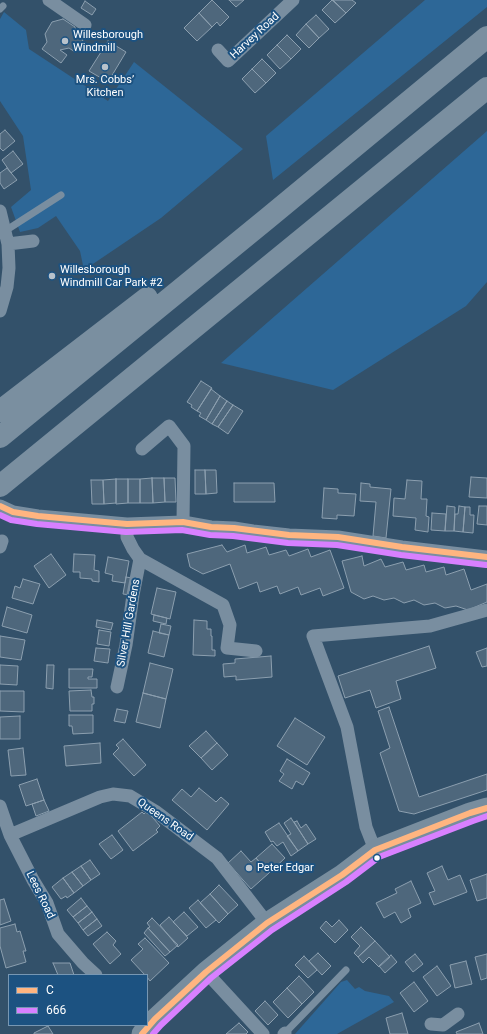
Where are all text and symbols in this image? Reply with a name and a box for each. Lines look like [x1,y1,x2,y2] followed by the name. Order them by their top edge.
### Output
[228,10,282,62] street label: Harvey Road
[73,28,143,54] place label: Willesborough Windmill
[60,36,70,46] marker: Willesborough Windmill
[100,62,110,72] marker: Mrs. Cobbs’ Kitchen
[76,73,134,99] place label: Mrs. Cobbs’ Kitchen
[60,263,163,289] place label: Willesborough Windmill Car Park #2
[47,271,57,281] marker: Willesborough Windmill Car Park #2
[115,578,143,668] street label: Silver Hill Gardens
[135,796,195,844] street label: Queens Road
[372,853,382,863] unlabelled marker
[257,861,314,875] place label: Peter Edgar
[244,863,254,873] marker: Peter Edgar
[23,869,57,921] street label: Lees Road
[8,974,148,1026] legend
[46,983,54,997] text: C
[46,1003,66,1017] text: 666

